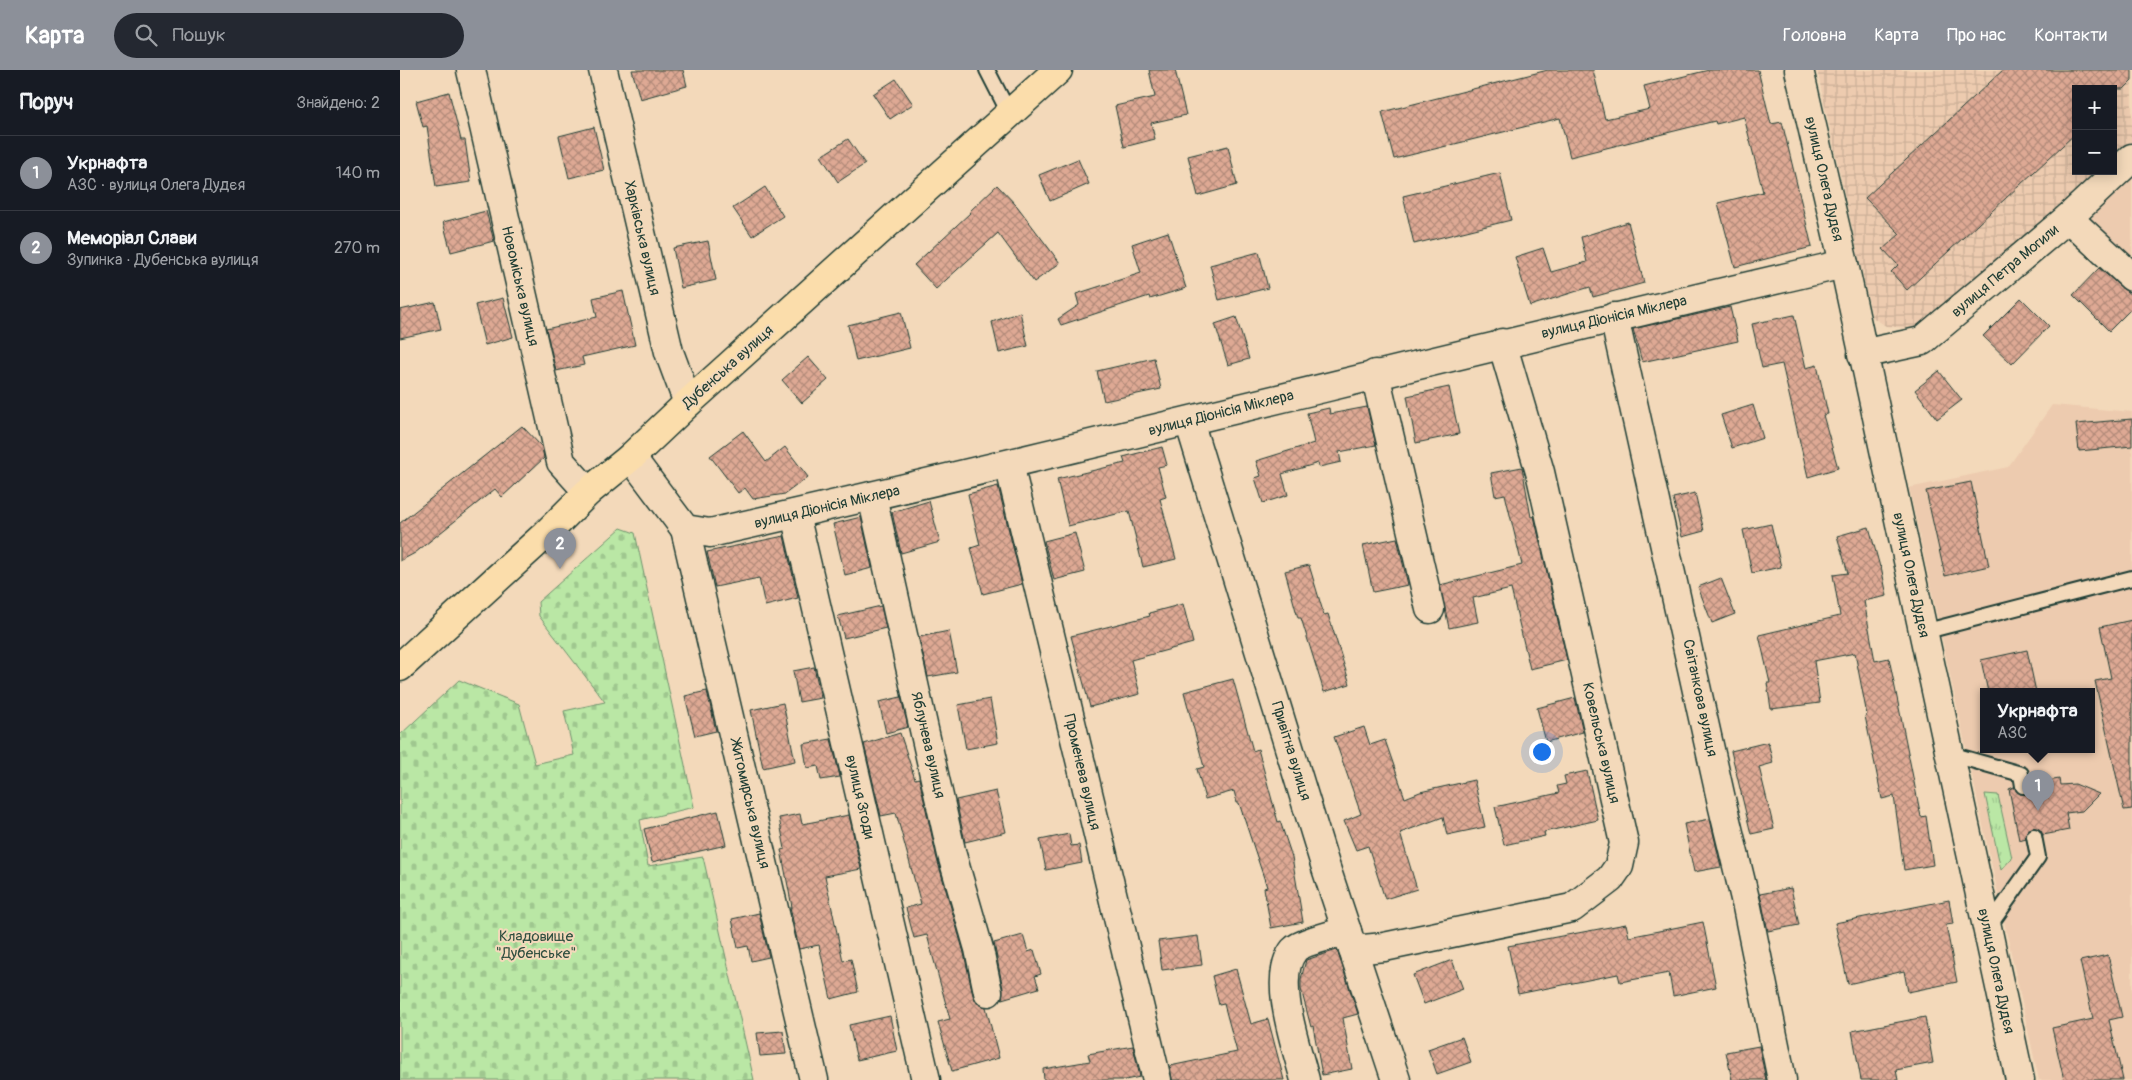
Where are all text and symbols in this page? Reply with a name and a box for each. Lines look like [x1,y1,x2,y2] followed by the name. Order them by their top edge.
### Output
[114,13,464,58] search box
[25,21,84,50] text: Карта
[132,21,160,49] icon: search
[172,23,225,47] text: Пошук
[1783,24,1846,47] text: Головна
[1874,24,1919,47] text: Карта
[1947,24,2006,47] text: Про нас
[2034,24,2107,47] text: Контакти
[2072,85,2117,175] map controls
[2072,85,2117,130] button: +
[20,89,73,116] text: Поруч
[297,93,380,113] text: Знайдено: 2
[1800,115,1848,243] street label: вулиця Олега Дудєя
[2072,130,2117,175] button: −
[67,151,147,175] text: Укрнафта
[33,163,39,183] text: 1
[336,163,380,183] text: 140 m
[67,175,245,195] text: АЗС · вулиця Олега Дудєя
[620,179,664,297] street label: Харківська вулиця
[1947,220,2063,322] street label: вулиця Петра Могили
[497,224,543,348] street label: Новоміська вулиця
[67,226,196,250] text: Меморіал Слави
[32,238,40,258] text: 2
[334,238,380,258] text: 270 m
[67,250,258,270] text: Зупинка · Дубенська вулиця
[1539,291,1689,343] street label: вулиця Діонісія Міклера
[678,321,778,414] street label: Дубенська вулиця
[1146,386,1296,440] street label: вулиця Діонісія Міклера
[752,481,902,533] street label: вулиця Діонісія Міклера
[1888,511,1934,639] street label: вулиця Олега Дудєя
[544,528,576,569] pin: 2
[1678,638,1722,758] street label: Світанкова вулиця
[1578,681,1624,805] street label: Ковельська вулиця
[1980,688,2095,753] popup
[906,690,950,800] street label: Яблунева вулиця
[1267,699,1315,803] street label: Привітна вулиця
[1997,699,2078,723] text: Укрнафта
[1059,712,1105,832] street label: Променева вулиця
[1997,723,2027,743] text: АЗС
[725,736,774,871] street label: Житомирська вулиця
[1529,739,1555,765] your location
[841,753,879,841] street label: вулиця Згоди
[2022,770,2054,811] pin: 1
[1973,907,2019,1035] street label: вулиця Олега Дудєя
[496,927,576,963] park label: Кладовище "Дубенське"

